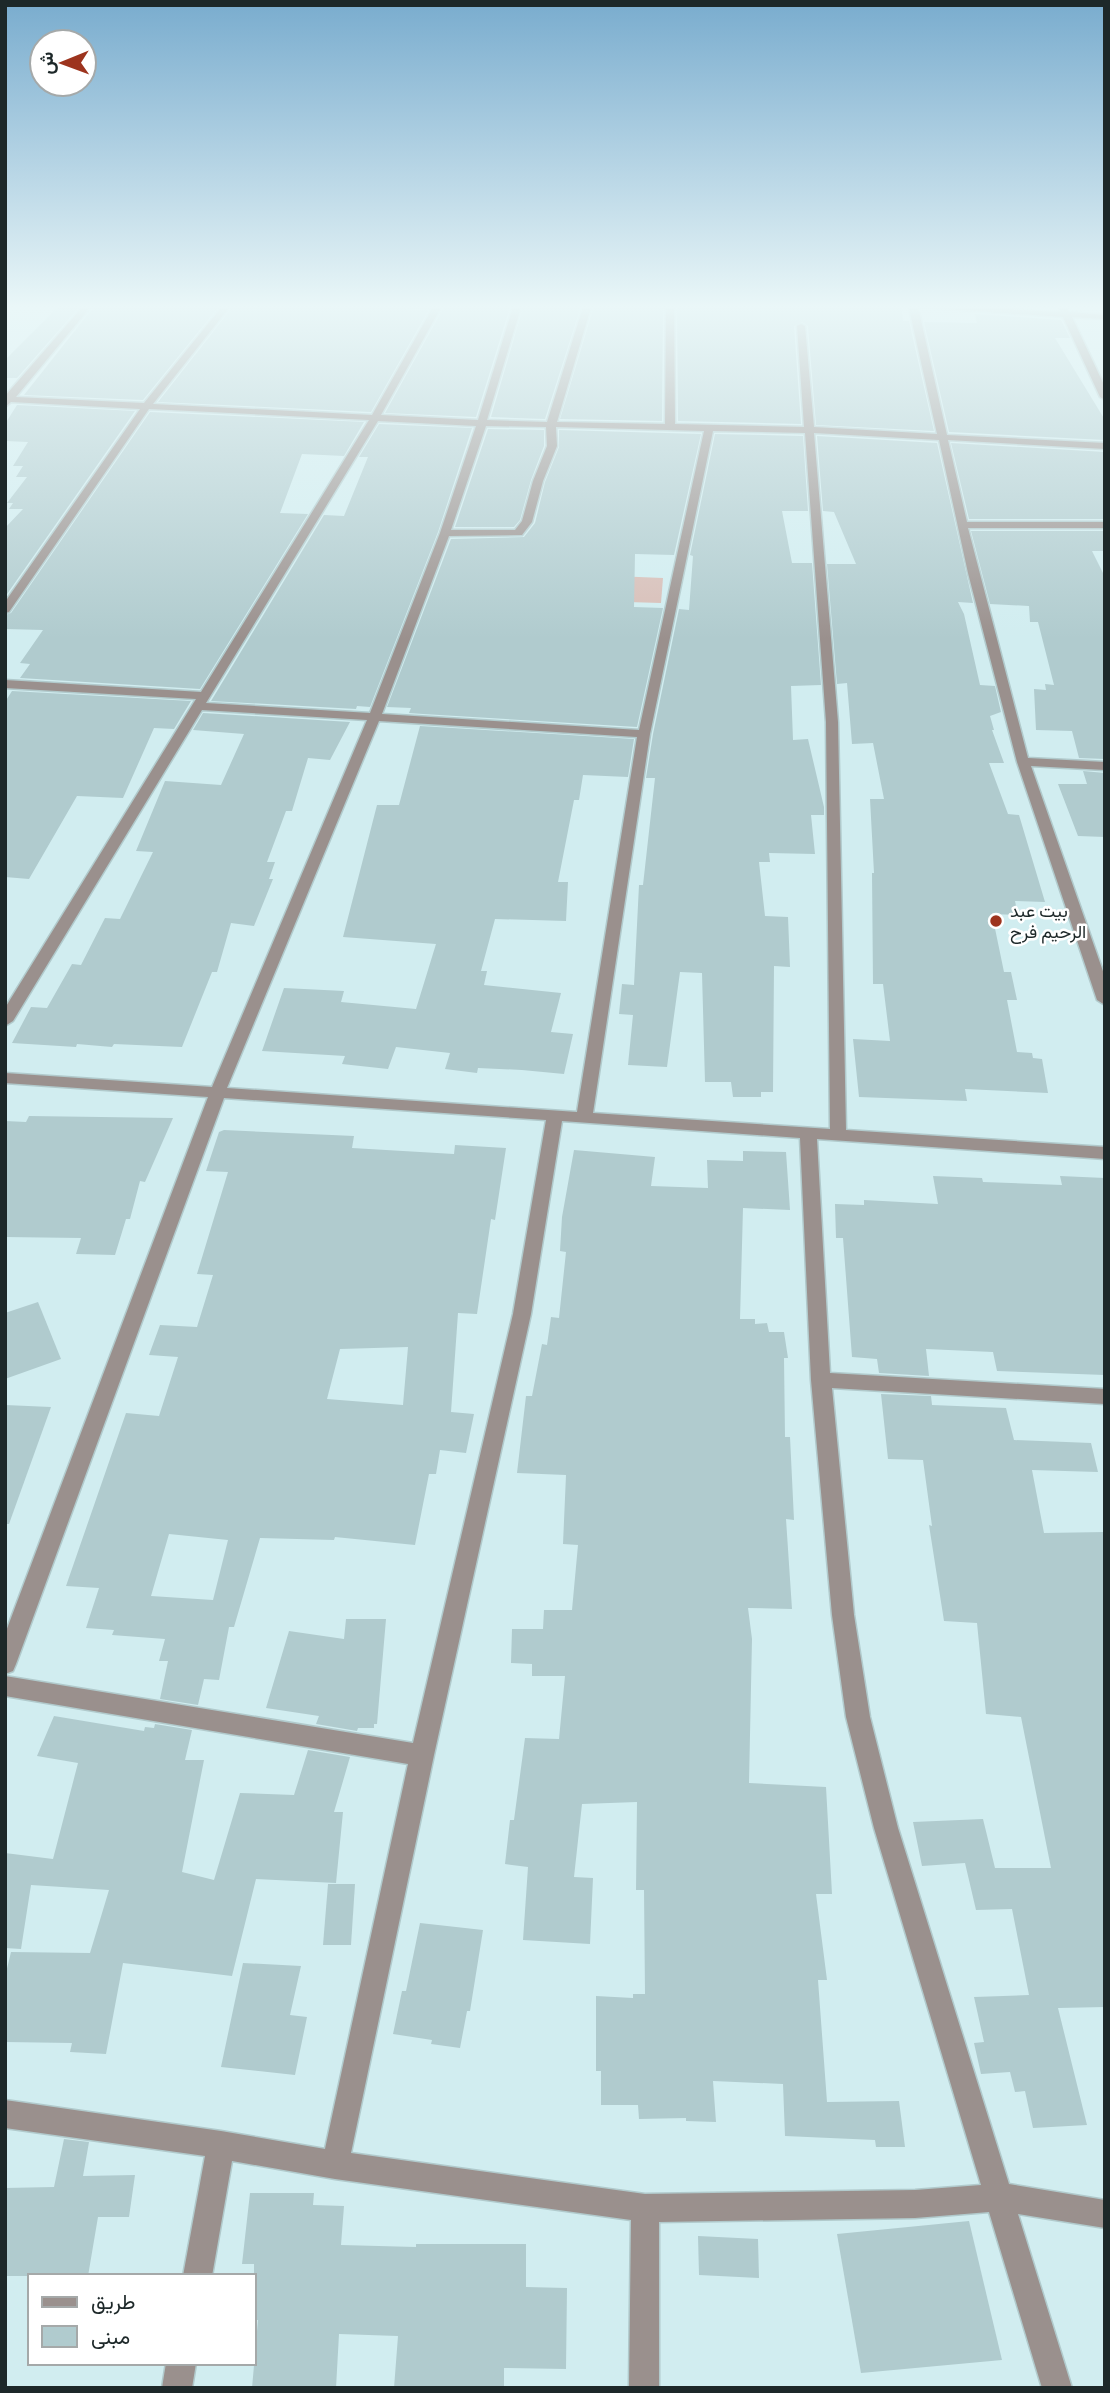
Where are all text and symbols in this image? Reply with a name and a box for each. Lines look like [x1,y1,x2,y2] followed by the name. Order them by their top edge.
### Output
[28,28,98,98] north arrow
[35,52,58,75] text: ش
[1010,900,1086,944] place label: بيت عبد الرحيم فرح
[988,913,1004,929] marker: بيت عبد الرحيم فرح
[28,2274,256,2365] legend
[91,2290,136,2315] text: طريق
[91,2325,130,2349] text: مبنى

